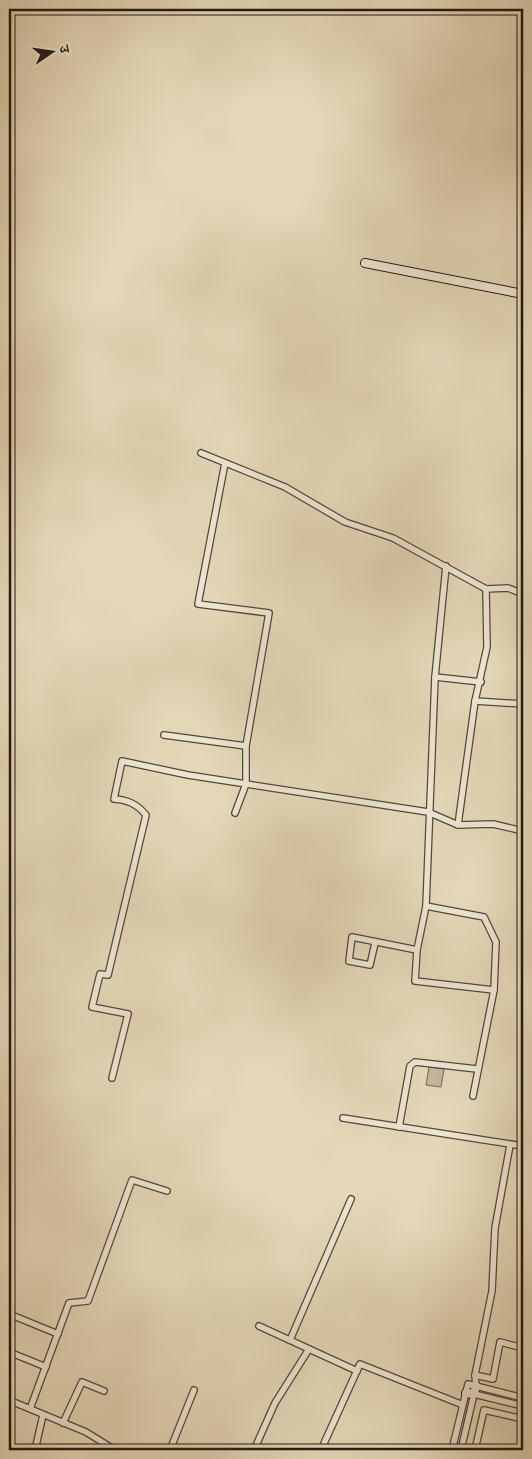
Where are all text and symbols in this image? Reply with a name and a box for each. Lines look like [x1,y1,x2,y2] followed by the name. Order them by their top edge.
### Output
[28,28,78,78] north arrow
[53,43,73,56] text: उ

